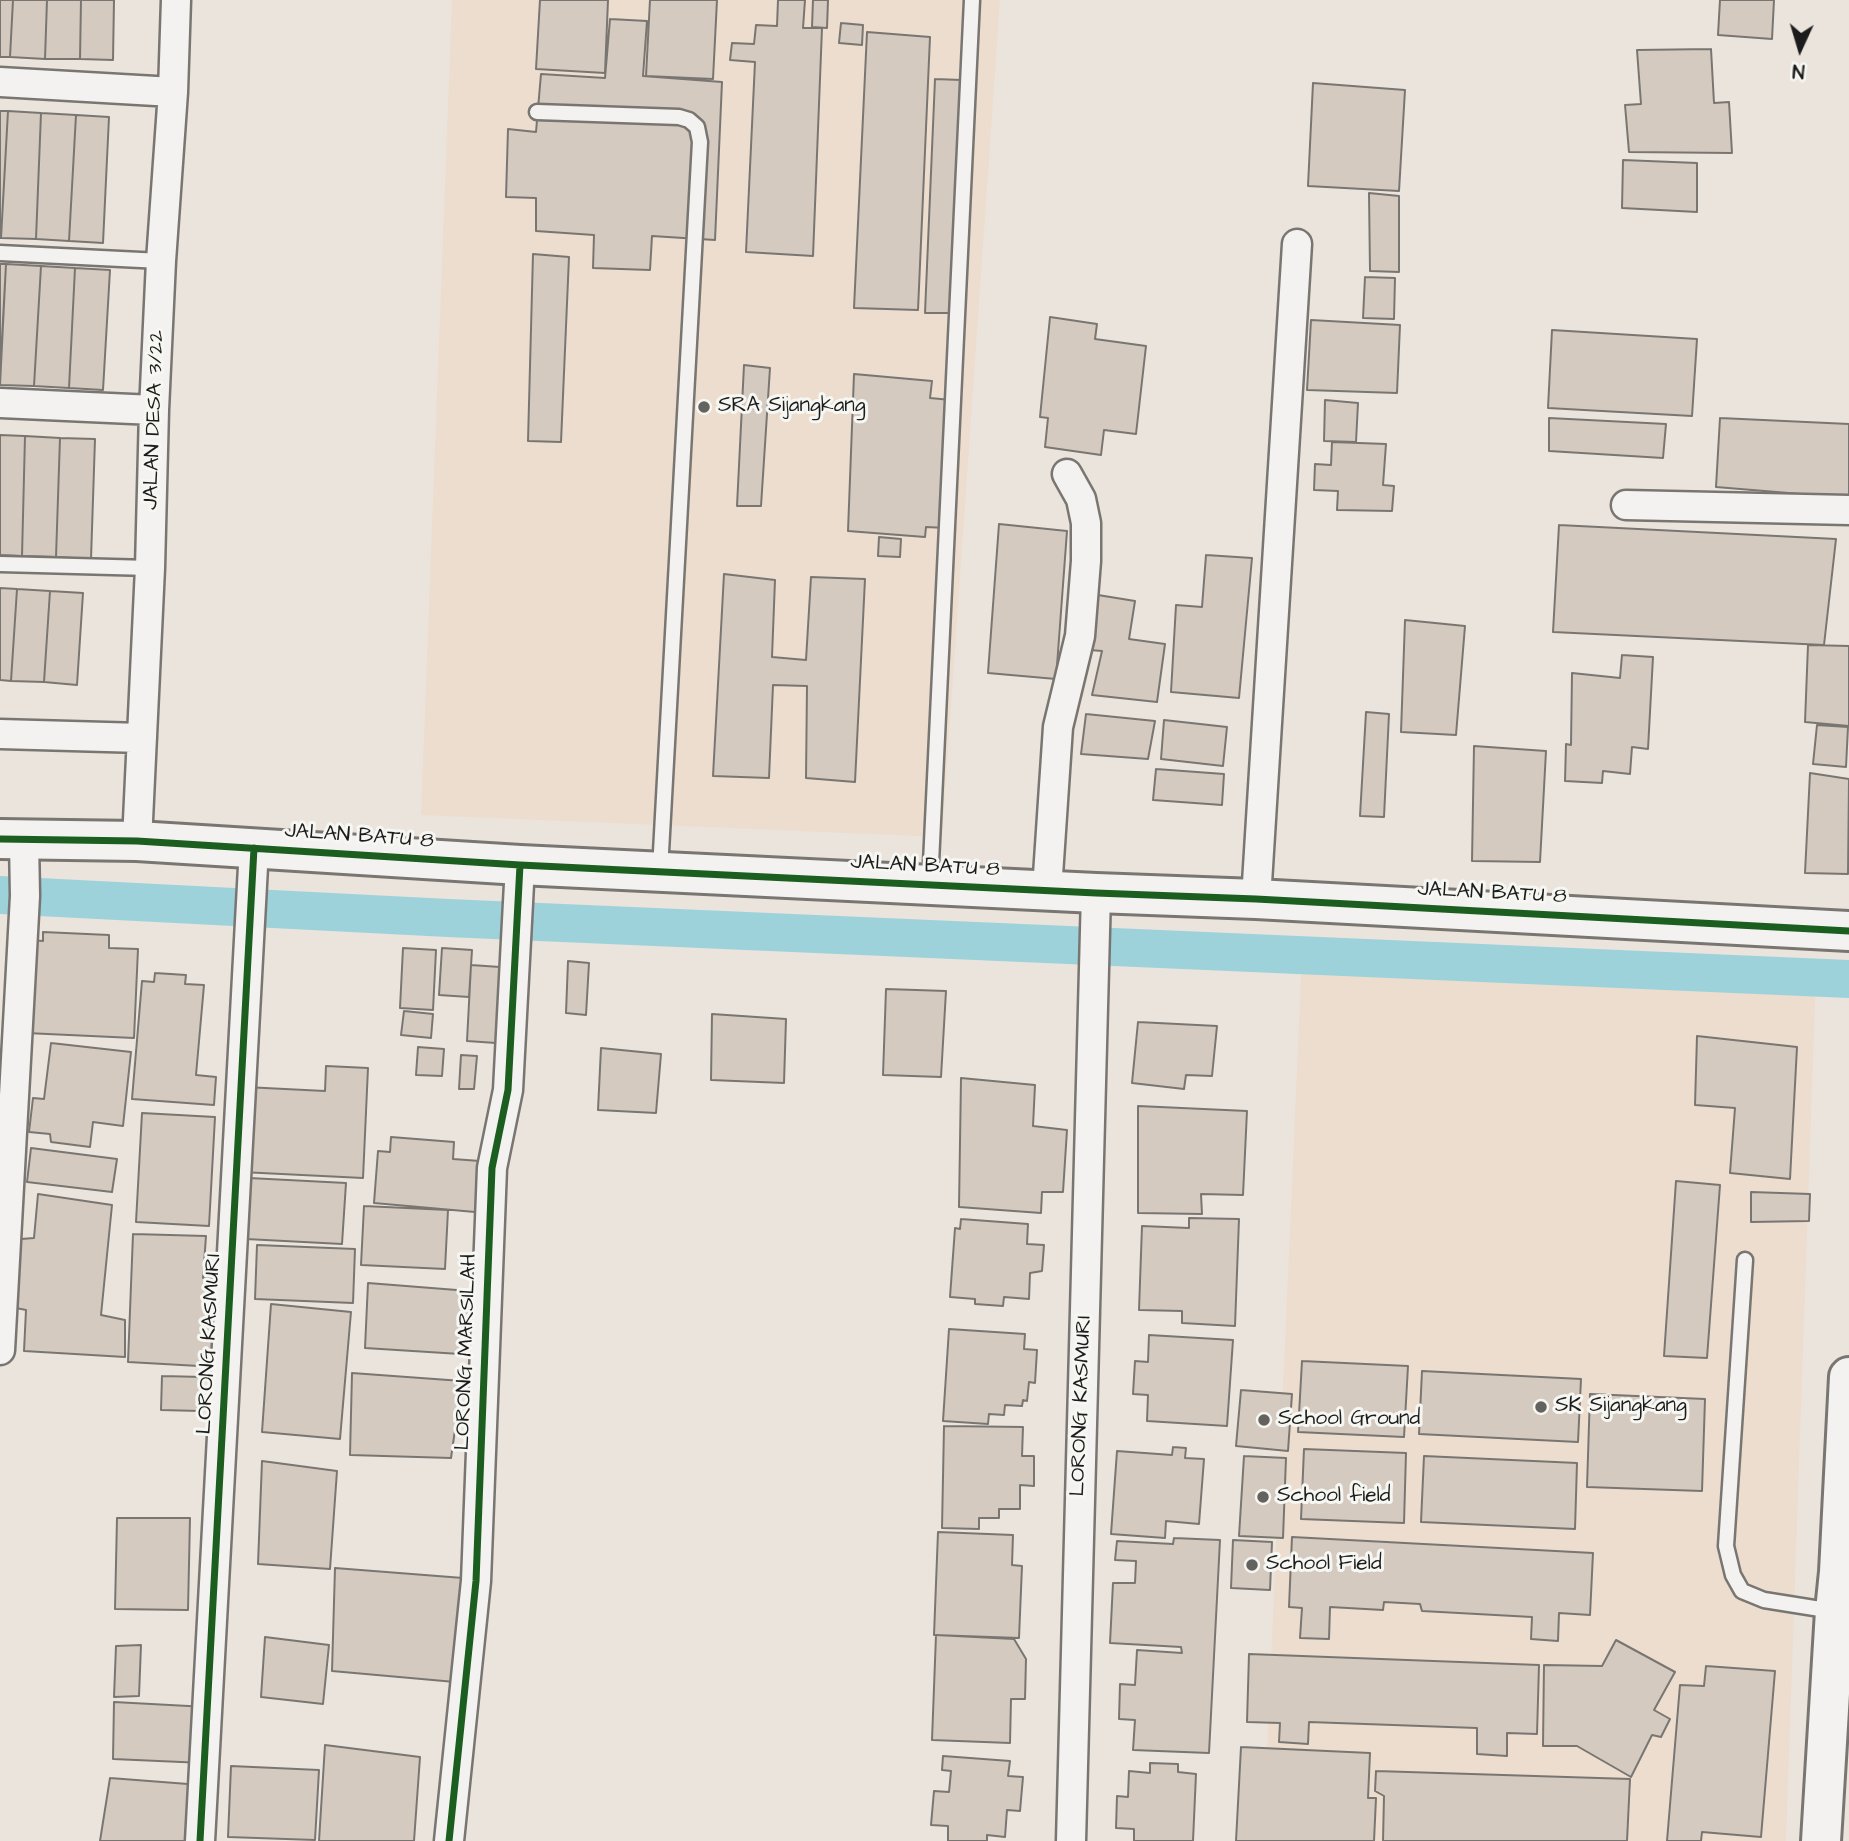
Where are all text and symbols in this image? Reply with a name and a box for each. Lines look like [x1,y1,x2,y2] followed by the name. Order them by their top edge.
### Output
[1765,14,1835,84] north arrow
[1792,57,1805,84] text: N
[139,330,171,510] street label: JALAN DESA 3/22
[718,394,866,420] place label: SRA Sijangkang
[696,399,712,415] marker: SRA Sijangkang
[284,819,434,855] street label: JALAN BATU 8
[850,851,1000,883] street label: JALAN BATU 8
[1417,878,1567,910] street label: JALAN BATU 8
[193,1253,227,1435] street label: LORONG KASMURI
[451,1253,483,1451] street label: LORONG MARSILAH
[1066,1315,1098,1497] street label: LORONG KASMURI
[1555,1394,1687,1420] place label: SK Sijangkang
[1533,1399,1549,1415] marker: SK Sijangkang
[1278,1407,1420,1433] place label: School Ground
[1256,1412,1272,1428] marker: School Ground
[1277,1484,1391,1510] place label: School field
[1255,1489,1271,1505] marker: School field
[1266,1552,1382,1578] place label: School Field
[1244,1557,1260,1573] marker: School Field

